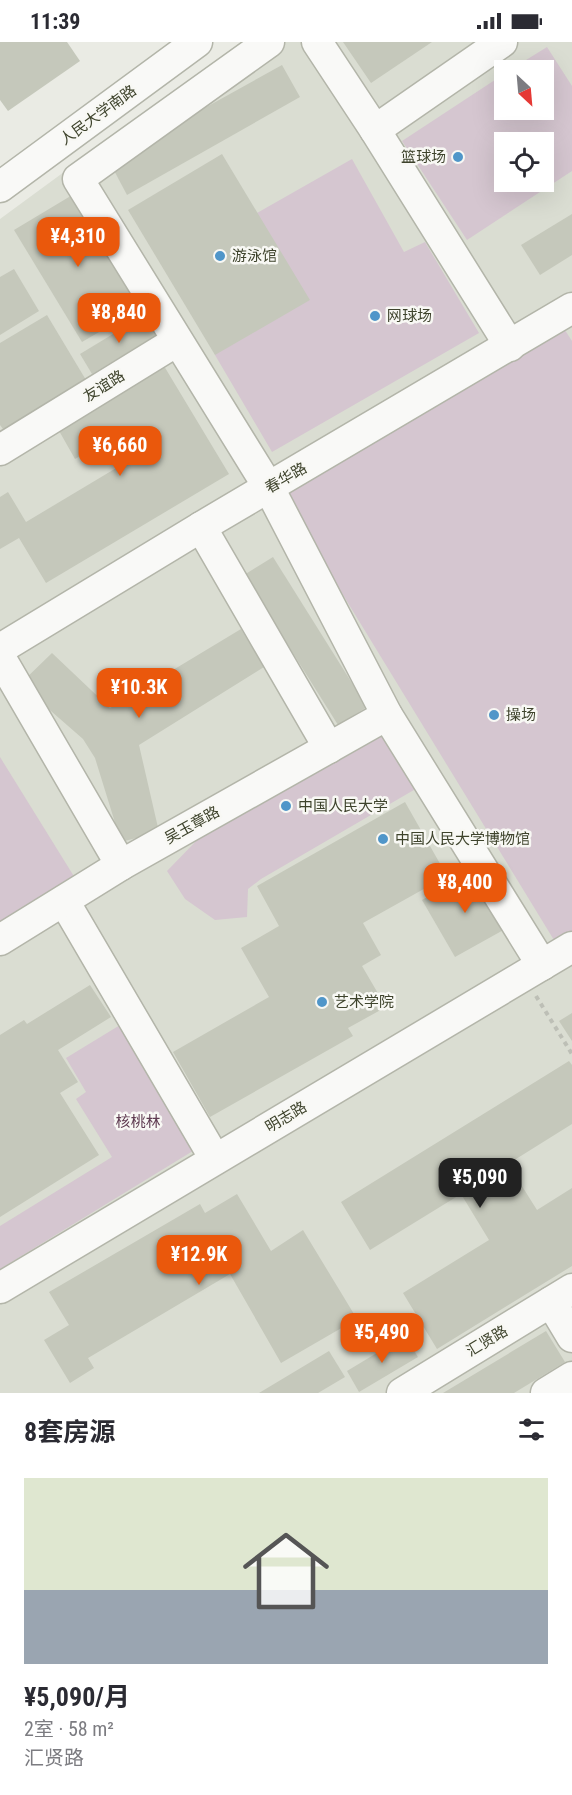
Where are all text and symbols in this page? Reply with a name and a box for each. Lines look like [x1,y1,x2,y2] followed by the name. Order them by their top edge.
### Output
[30,9,81,34] text: 11:39
[494,60,554,120] north arrow
[494,60,554,192] map controls
[56,81,140,149] street label: 人民大学南路
[494,132,554,192] button: locate
[401,148,446,166] place label: 篮球场
[451,150,465,164] marker: 篮球场
[29,217,127,268] pin: ¥4,310
[51,224,105,248] text: ¥4,310
[232,247,277,265] place label: 游泳馆
[213,249,227,263] marker: 游泳馆
[70,293,168,344] pin: ¥8,840
[92,300,146,324] text: ¥8,840
[387,307,432,325] place label: 网球场
[368,309,382,323] marker: 网球场
[80,366,128,406] street label: 友谊路
[71,426,169,477] pin: ¥6,660
[93,433,147,457] text: ¥6,660
[262,459,310,497] street label: 春华路
[90,668,188,719] pin: ¥10.3K
[111,675,167,699] text: ¥10.3K
[506,706,536,724] place label: 操场
[487,708,501,722] marker: 操场
[298,797,388,815] place label: 中国人民大学
[279,799,293,813] marker: 中国人民大学
[161,803,223,847] street label: 吴玉章路
[395,830,530,848] place label: 中国人民大学博物馆
[376,832,390,846] marker: 中国人民大学博物馆
[416,863,514,914] pin: ¥8,400
[438,870,492,894] text: ¥8,400
[334,993,394,1011] place label: 艺术学院
[315,995,329,1009] marker: 艺术学院
[262,1098,310,1136] street label: 明志路
[115,1113,161,1131] park label: 核桃林
[431,1158,529,1209] pin: ¥5,090
[453,1165,507,1189] text: ¥5,090
[150,1235,248,1286] pin: ¥12.9K
[171,1242,227,1266] text: ¥12.9K
[333,1313,431,1364] pin: ¥5,490
[355,1320,409,1344] text: ¥5,490
[463,1322,511,1360] street label: 汇贤路
[515,1413,548,1446] icon: filters
[24,1417,115,1447] text: 8套房源
[232,1517,340,1625] icon: home
[24,1682,130,1712] text: ¥5,090/月
[24,1717,114,1741] text: 2室 · 58 m²
[24,1746,84,1770] text: 汇贤路

